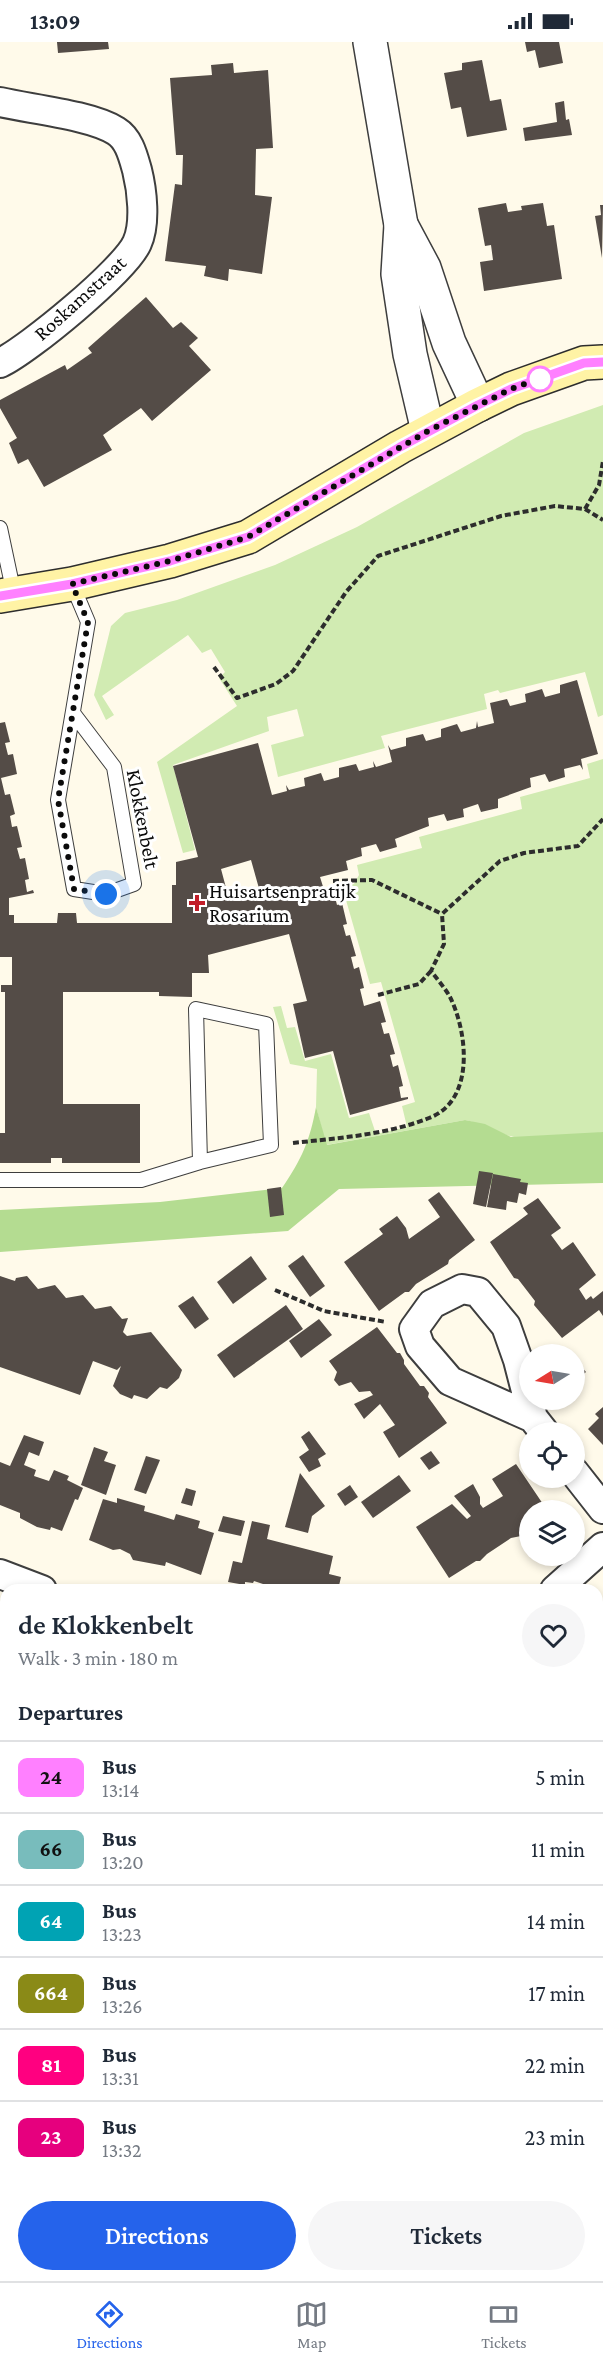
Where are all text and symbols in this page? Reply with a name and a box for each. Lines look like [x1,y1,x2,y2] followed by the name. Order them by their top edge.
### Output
[30,9,80,34] text: 13:09
[29,250,132,345] street label: Roskamstraat
[527,366,553,392] unlabelled marker
[122,767,165,872] street label: Klokkenbelt
[91,879,121,909] your location
[209,879,356,927] place label: Huisartsenpratijk Rosarium
[190,896,204,910] marker: Huisartsenpratijk Rosarium
[519,1344,585,1410] north arrow
[519,1344,585,1566] map controls
[519,1422,585,1488] button: locate
[519,1500,585,1566] button: layers
[522,1604,585,1667] button: heart
[18,1609,193,1640] text: de Klokkenbelt
[18,1647,178,1669] text: Walk · 3 min · 180 m
[18,1700,123,1725] text: Departures
[102,1754,136,1779] text: Bus
[40,1765,62,1789] text: 24
[535,1765,585,1790] text: 5 min
[102,1779,140,1801] text: 13:14
[102,1826,136,1851] text: Bus
[40,1837,62,1861] text: 66
[531,1837,585,1862] text: 11 min
[102,1851,144,1873] text: 13:20
[102,1898,136,1923] text: Bus
[40,1909,62,1933] text: 64
[527,1909,585,1934] text: 14 min
[102,1923,142,1945] text: 13:23
[102,1970,136,1995] text: Bus
[34,1981,68,2005] text: 664
[528,1981,585,2006] text: 17 min
[102,1995,142,2017] text: 13:26
[102,2042,136,2067] text: Bus
[41,2053,61,2077] text: 81
[525,2053,585,2078] text: 22 min
[102,2067,139,2089] text: 13:31
[102,2114,136,2139] text: Bus
[41,2125,61,2149] text: 23
[525,2125,585,2150] text: 23 min
[102,2139,142,2161] text: 13:32
[18,2201,296,2270] button: Directions
[308,2201,585,2270] button: Tickets
[76,2298,143,2351] tab: Directions
[295,2298,328,2351] tab: Map
[481,2298,527,2351] tab: Tickets

